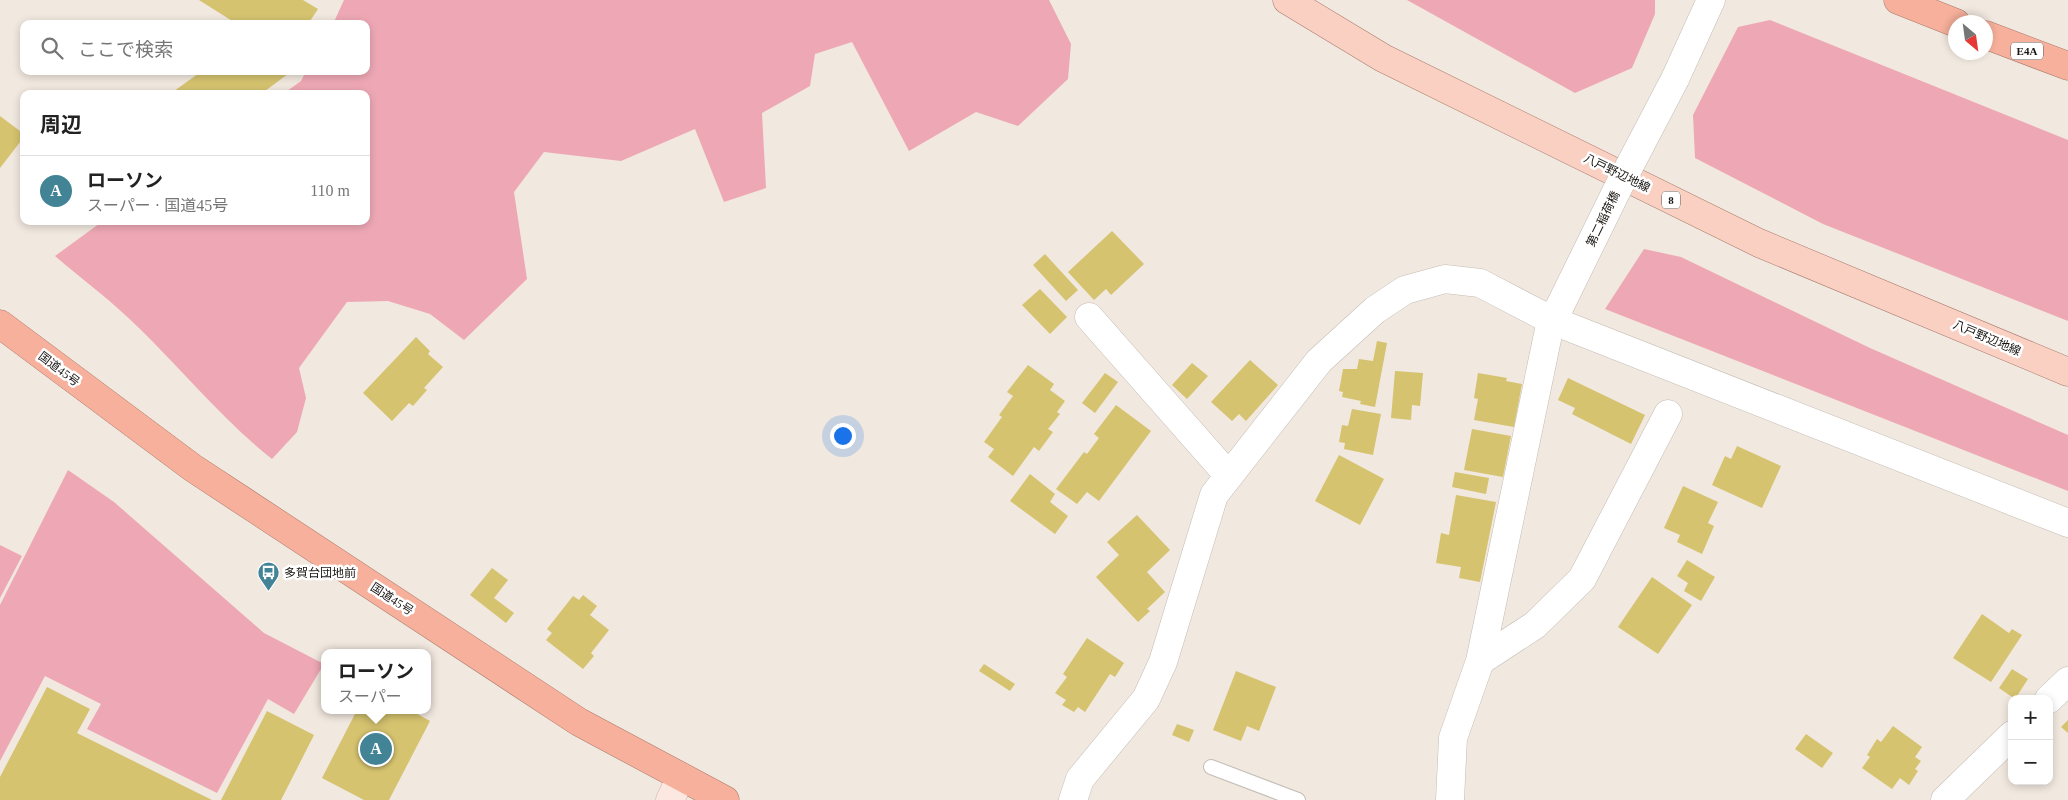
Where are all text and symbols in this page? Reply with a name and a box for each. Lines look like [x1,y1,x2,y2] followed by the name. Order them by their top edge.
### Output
[1948,15,1993,60] north arrow
[20,20,370,75] search box
[38,34,66,62] icon: search
[78,39,173,60] text: ここで検索
[2011,42,2043,59] road number: E4A
[40,113,82,137] text: 周辺
[1582,151,1652,195] street label: 八戸野辺地線
[87,170,163,191] text: ローソン
[50,182,62,199] text: A
[310,182,350,199] text: 110 m
[1584,189,1622,249] street label: 第二稲荷橋
[1662,192,1680,208] road number: 8
[87,197,228,214] text: スーパー · 国道45号
[1951,317,2023,359] street label: 八戸野辺地線
[36,349,82,389] street label: 国道45号
[830,423,856,449] your location
[256,561,280,592] bus stop icon: 多賀台団地前
[284,566,356,580] place label: 多賀台団地前
[368,580,416,618] street label: 国道45号
[321,649,431,714] popup
[338,661,414,682] text: ローソン
[338,688,402,705] text: スーパー
[2008,695,2053,785] map controls
[2008,695,2053,740] button: +
[360,730,392,768] pin: A
[2008,740,2053,785] button: −

